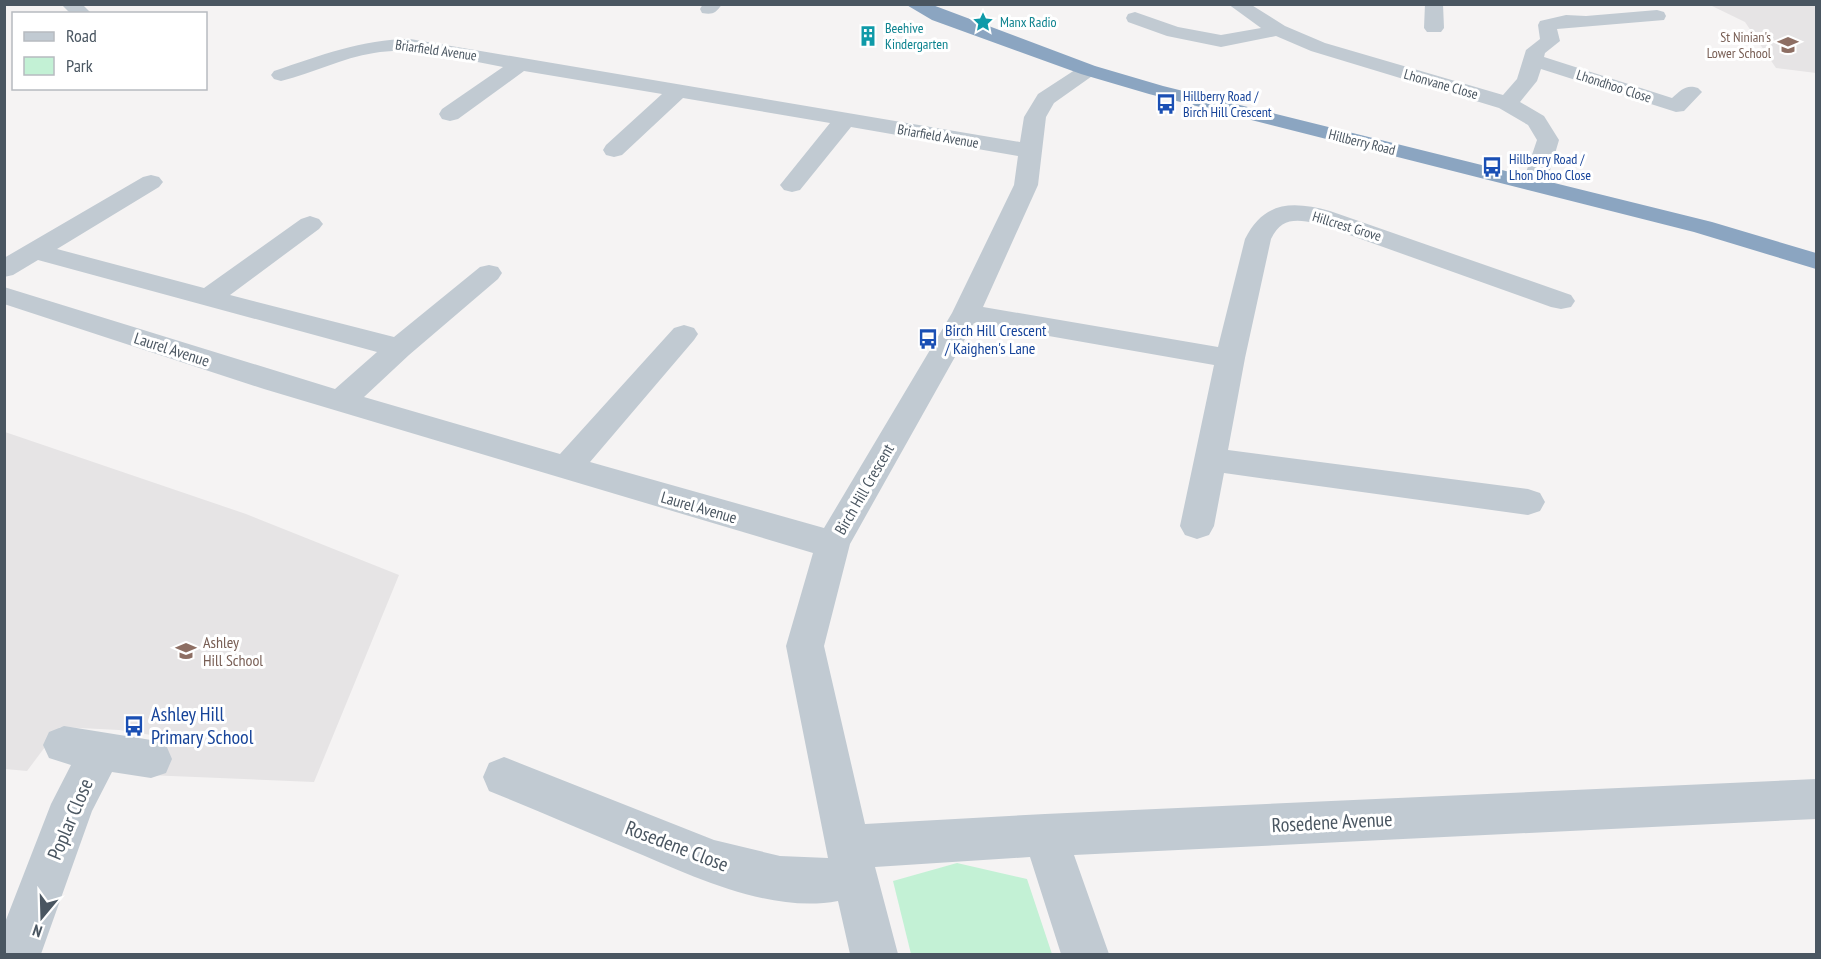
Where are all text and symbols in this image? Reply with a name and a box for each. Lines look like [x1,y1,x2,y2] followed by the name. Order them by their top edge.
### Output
[971,10,995,34] place icon: Manx Radio
[12,12,207,90] legend
[1000,13,1057,31] place label: Manx Radio
[885,19,948,53] place label: Beehive Kindergarten
[66,24,97,47] text: Road
[856,24,880,48] building icon: Beehive Kindergarten
[1707,28,1772,62] place label: St Ninian's Lower School
[1776,33,1800,57] school or university icon: St Ninian's Lower School
[394,35,478,65] street label: Briarfield Avenue
[66,54,93,77] text: Park
[1402,65,1480,103] street label: Lhonvane Close
[1574,65,1654,107] street label: Lhondhoo Close
[1183,87,1272,121] place label: Hillberry Road / Birch Hill Crescent
[1154,92,1178,116] bus stop icon: Hillberry Road / Birch Hill Crescent
[896,120,980,152] street label: Briarfield Avenue
[1327,125,1397,159] street label: Hillberry Road
[1509,150,1591,184] place label: Hillberry Road / Lhon Dhoo Close
[1480,155,1504,179] bus stop icon: Hillberry Road / Lhon Dhoo Close
[1310,207,1384,245] street label: Hillcrest Grove
[944,320,1047,358] place label: Birch Hill Crescent / Kaighen's Lane
[132,327,212,371] street label: Laurel Avenue
[916,327,940,351] bus stop icon: Birch Hill Crescent / Kaighen's Lane
[830,440,898,538] street label: Birch Hill Crescent
[659,487,739,527] street label: Laurel Avenue
[203,632,263,670] place label: Ashley Hill School
[174,639,198,663] school or university icon: Ashley Hill School
[151,701,254,750] place label: Ashley Hill Primary School
[122,714,146,738] bus stop icon: Ashley Hill Primary School
[41,775,99,863] street label: Poplar Close
[1271,806,1393,838] street label: Rosedene Avenue
[622,814,732,878] street label: Rosedene Close
[12,887,72,947] north arrow
[30,920,44,942] text: N

